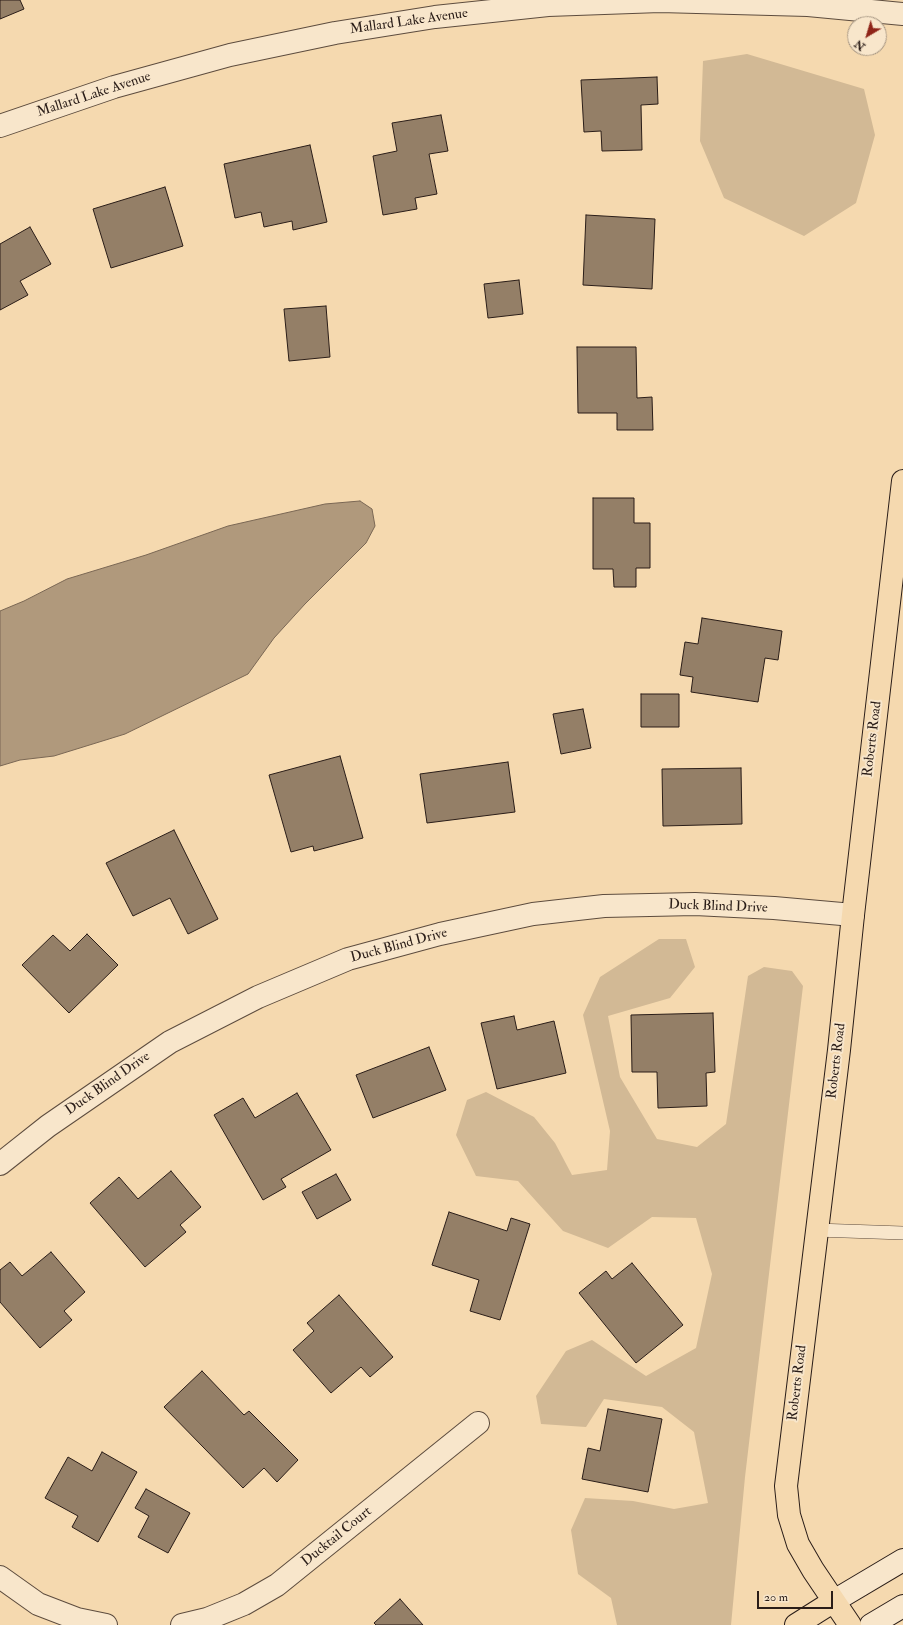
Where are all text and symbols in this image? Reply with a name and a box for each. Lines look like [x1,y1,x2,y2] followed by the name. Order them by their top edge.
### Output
[349,5,469,39] street label: Mallard Lake Avenue
[847,16,887,56] north arrow
[852,37,868,53] text: N
[35,69,153,121] street label: Mallard Lake Avenue
[860,700,886,778] street label: Roberts Road
[668,897,768,917] street label: Duck Blind Drive
[349,925,449,967] street label: Duck Blind Drive
[824,1022,850,1100] street label: Roberts Road
[62,1049,154,1119] street label: Duck Blind Drive
[785,1344,811,1422] street label: Roberts Road
[299,1504,375,1570] street label: Ducktail Court
[759,1583,835,1609] scale bar
[764,1590,788,1605] text: 20 m

